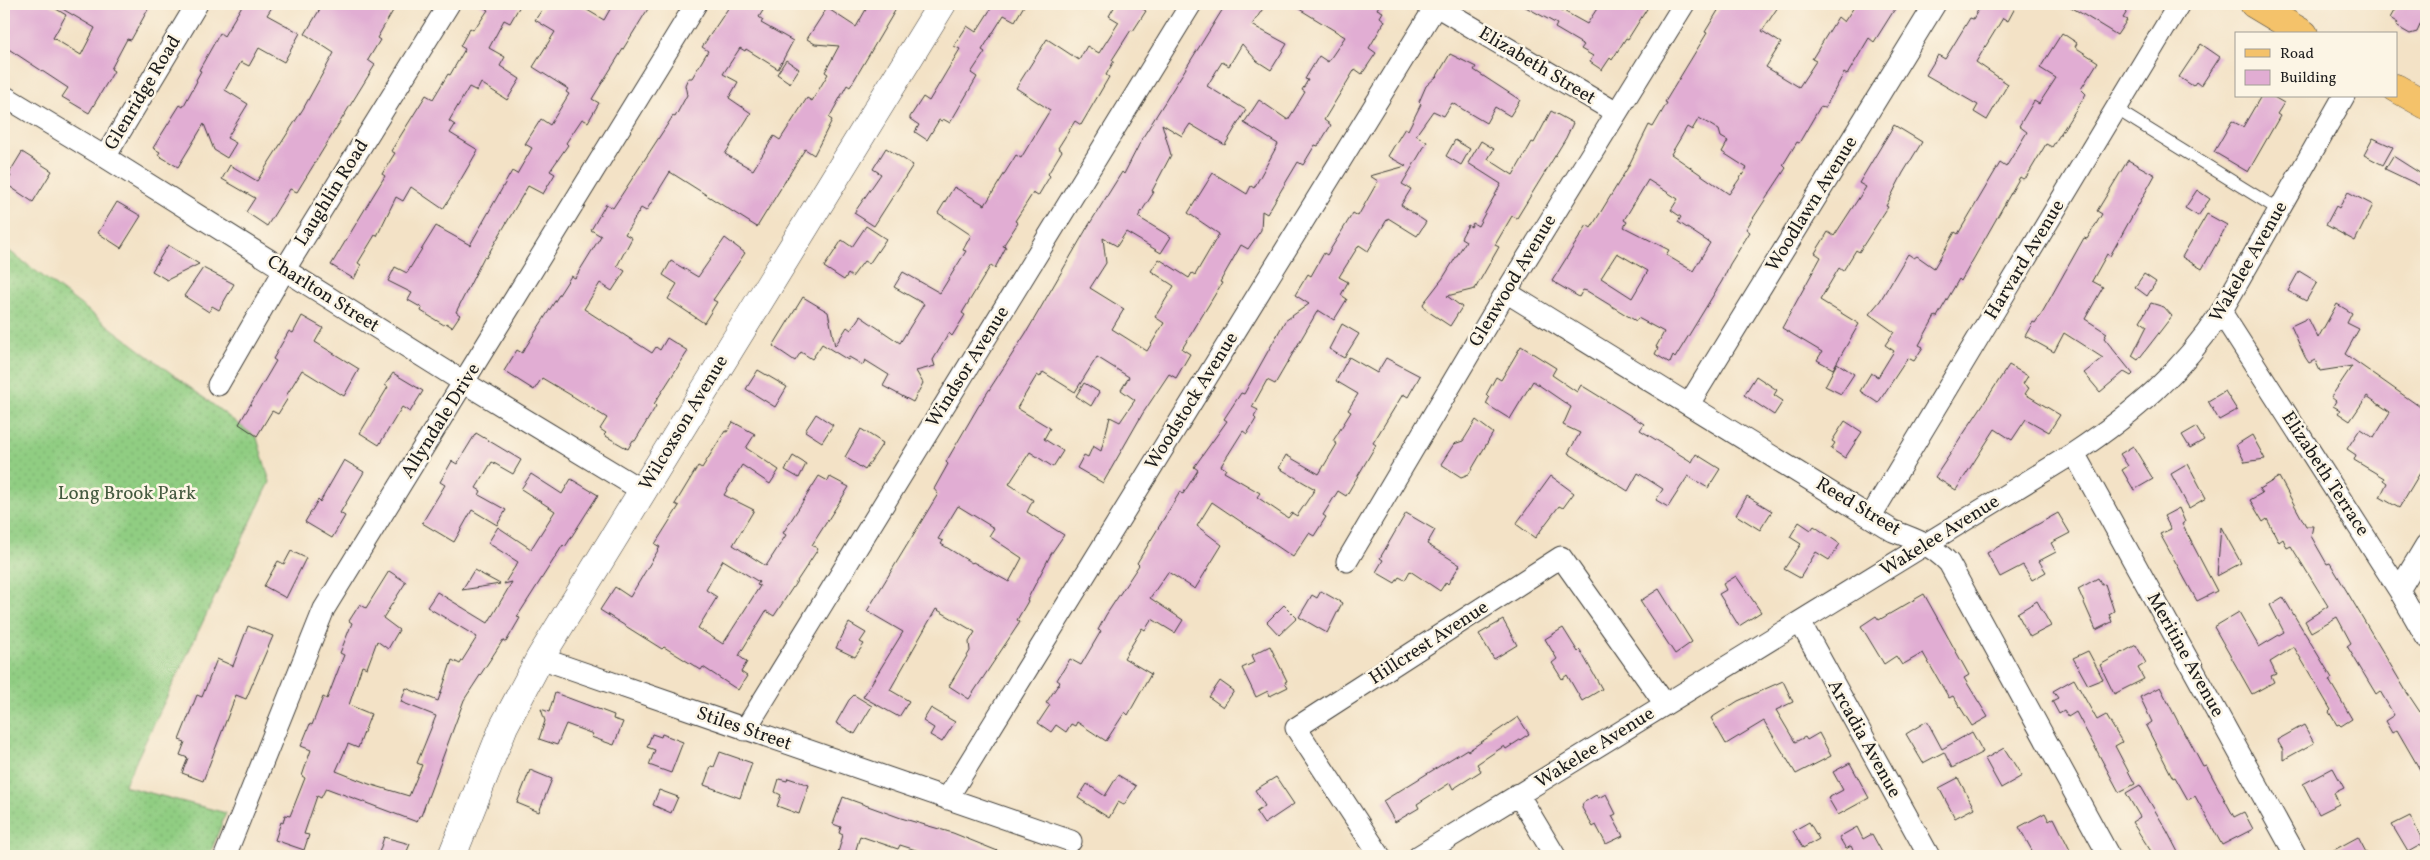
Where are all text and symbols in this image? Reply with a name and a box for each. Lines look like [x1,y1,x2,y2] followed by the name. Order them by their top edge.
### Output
[1473,21,1601,112] street label: Elizabeth Street
[98,31,188,155] street label: Glenridge Road
[2235,32,2398,98] legend
[2280,44,2314,65] text: Road
[2280,68,2337,89] text: Building
[1760,131,1864,277] street label: Woodlawn Avenue
[289,135,375,251] street label: Laughlin Road
[1979,195,2071,325] street label: Harvard Avenue
[2204,197,2294,327] street label: Wakelee Avenue
[1463,210,1563,352] street label: Glenwood Avenue
[262,249,385,339] street label: Charlton Street
[920,301,1016,433] street label: Windsor Avenue
[1139,327,1245,475] street label: Woodstock Avenue
[633,350,735,496] street label: Wilcoxson Avenue
[395,358,487,484] street label: Allyndale Drive
[2275,406,2375,542] street label: Elizabeth Terrace
[1811,471,1906,543] street label: Reed Street
[58,481,196,507] park label: Long Brook Park
[1875,489,2005,583] street label: Wakelee Avenue
[2140,588,2230,722] street label: Meritine Avenue
[1364,595,1494,691] street label: Hillcrest Avenue
[1821,675,1907,803] street label: Arcadia Avenue
[693,701,795,758] street label: Stiles Street
[1530,701,1660,795] street label: Wakelee Avenue

